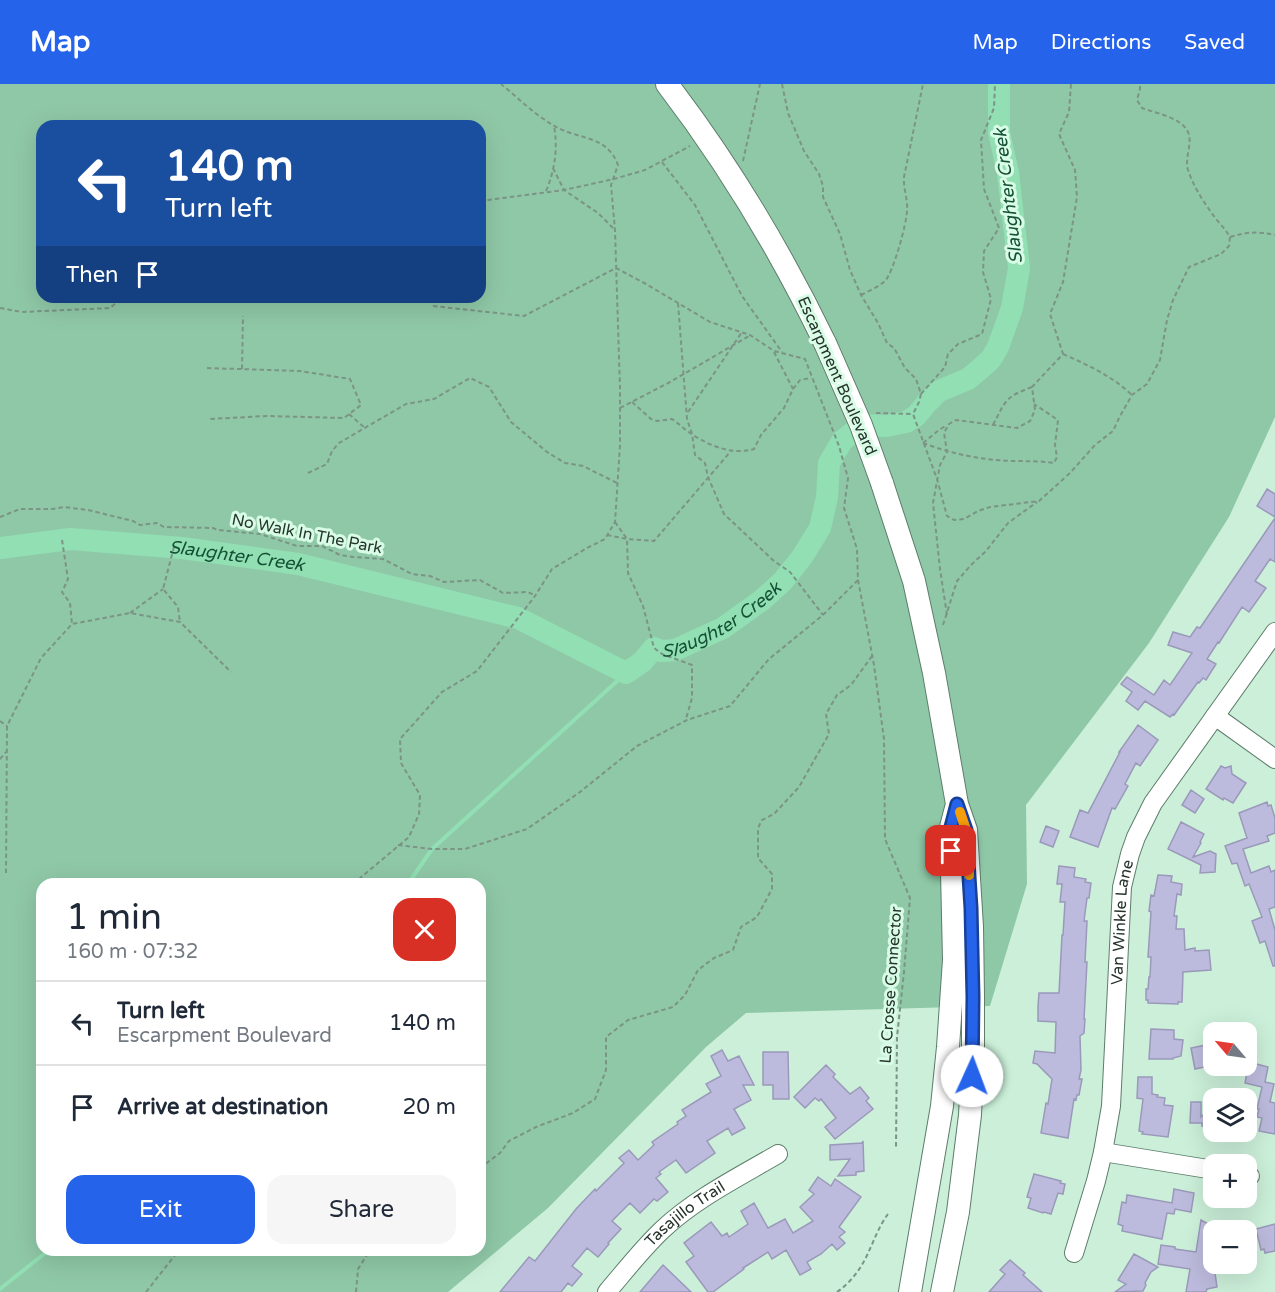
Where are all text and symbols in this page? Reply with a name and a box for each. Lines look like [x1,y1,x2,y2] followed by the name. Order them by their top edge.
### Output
[30,25,90,59] text: Map
[972,30,1018,55] text: Map
[1051,30,1151,55] text: Directions
[1184,30,1245,55] text: Saved
[989,126,1027,265] water label: Slaughter Creek
[165,141,294,192] text: 140 m
[66,144,144,222] icon: left
[165,192,272,225] text: Turn left
[131,258,164,291] icon: arrive
[66,262,119,288] text: Then
[793,293,881,459] street label: Escarpment Boulevard
[230,510,384,558] street label: No Walk In The Park
[168,536,308,576] water label: Slaughter Creek
[661,576,787,662] water label: Slaughter Creek
[925,825,976,876] pin
[934,834,967,867] icon: arrive
[1107,858,1138,985] street label: Van Winkle Lane
[66,896,162,939] text: 1 min
[393,898,456,961] button: close
[876,905,907,1064] street label: La Crosse Connector
[66,940,198,964] text: 160 m · 07:32
[117,998,205,1024] text: Turn left
[66,1007,99,1040] icon: left
[389,1010,456,1036] text: 140 m
[1203,1022,1257,1076] north arrow
[1203,1022,1257,1274] map controls
[117,1024,332,1048] text: Escarpment Boulevard
[940,1044,1004,1108] position arrow
[1203,1088,1257,1142] button: layers
[66,1091,99,1124] icon: arrive
[117,1094,328,1120] text: Arrive at destination
[402,1094,456,1120] text: 20 m
[1203,1154,1257,1208] button: +
[66,1175,255,1244] button: Exit
[267,1175,456,1244] button: Share
[641,1177,729,1251] street label: Tasajillo Trail
[1203,1220,1257,1274] button: −

